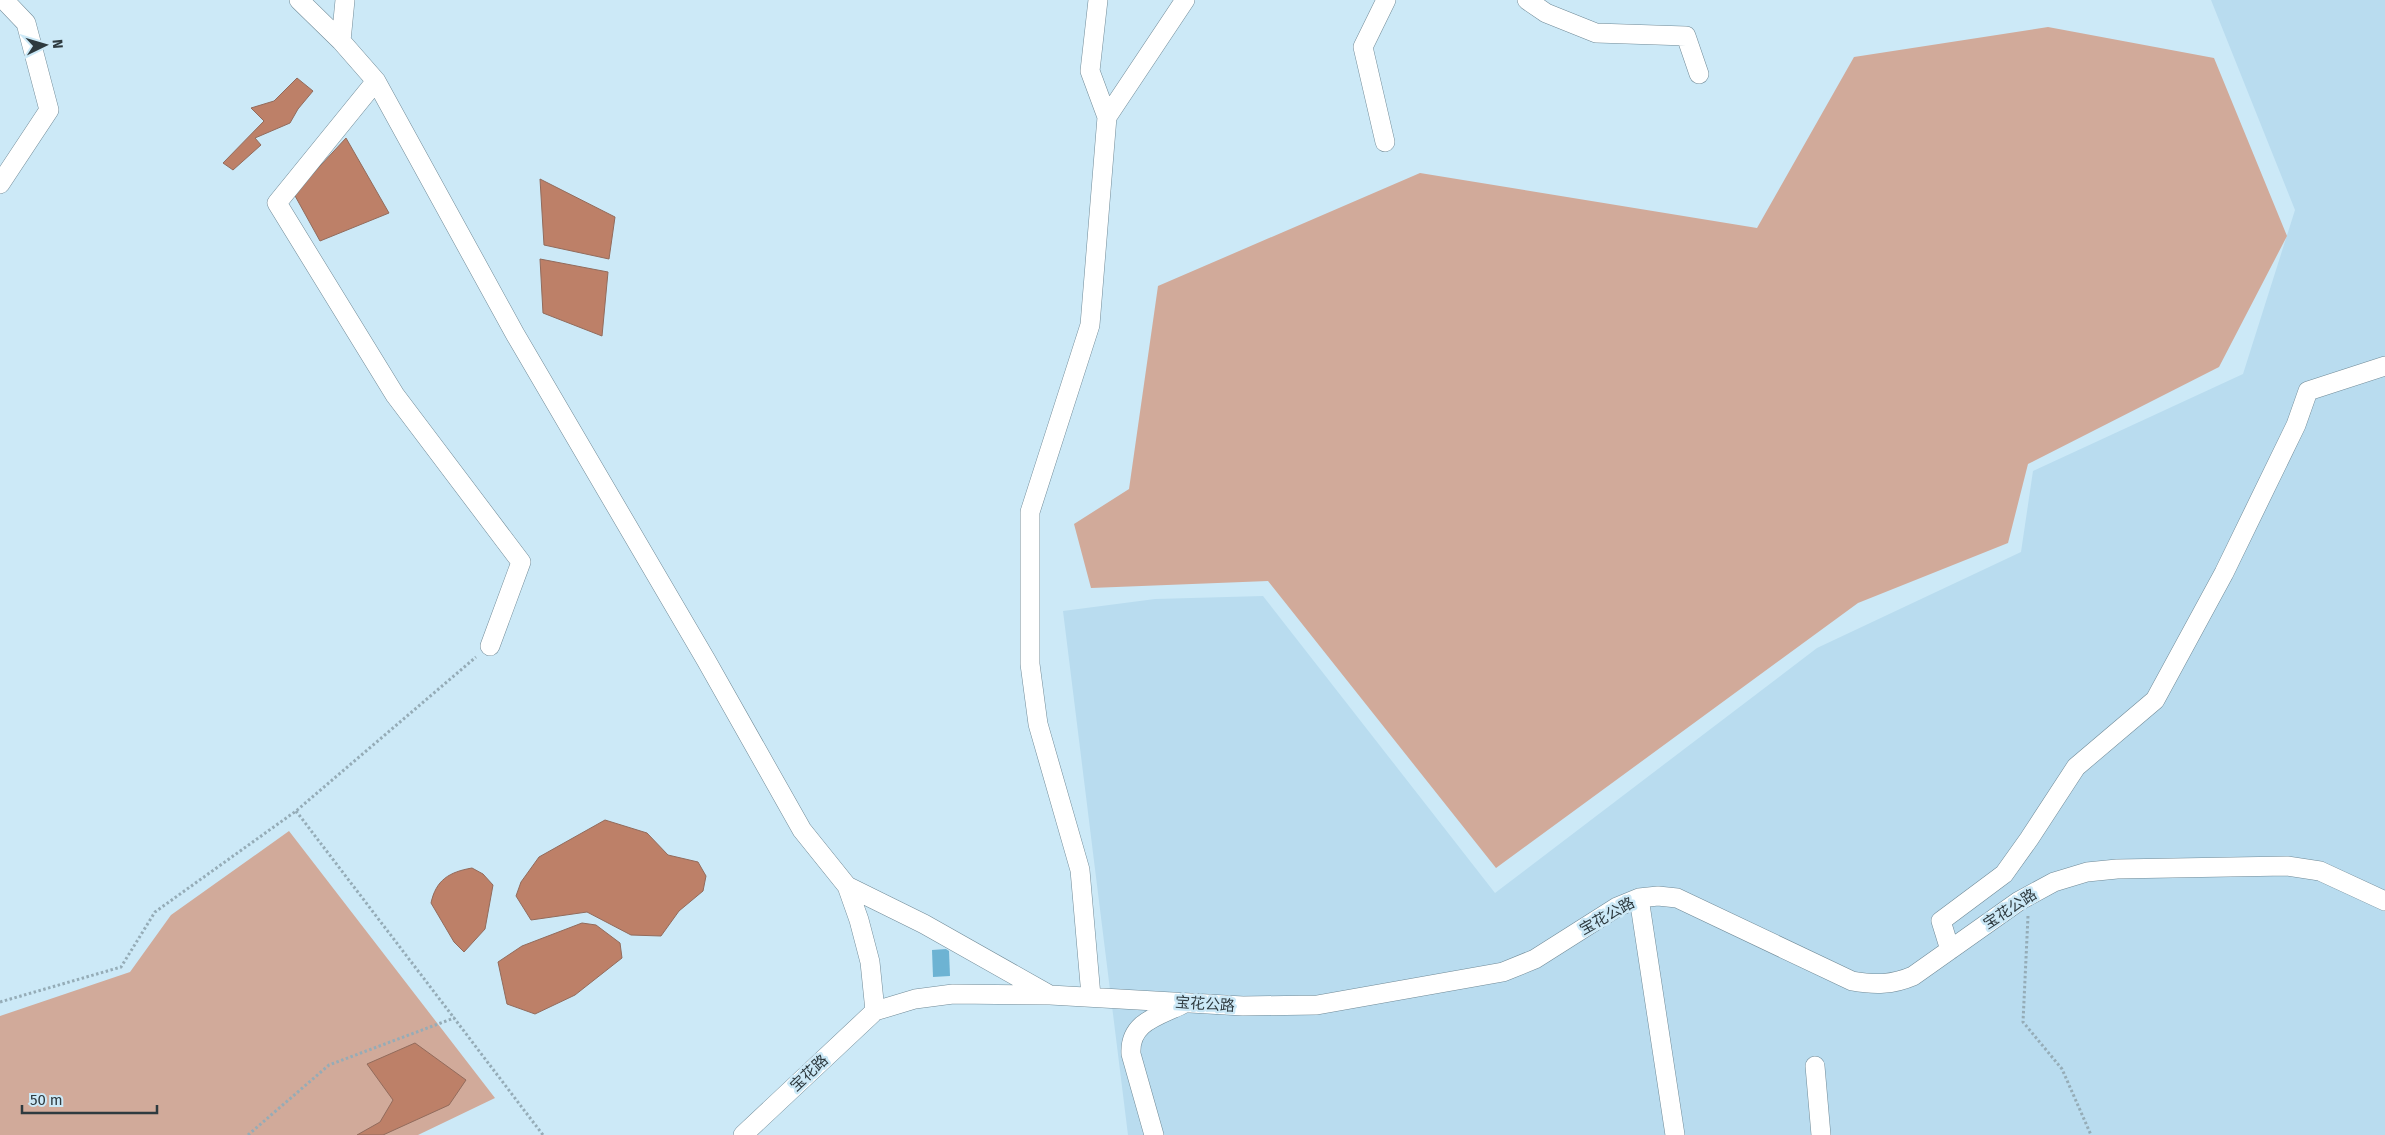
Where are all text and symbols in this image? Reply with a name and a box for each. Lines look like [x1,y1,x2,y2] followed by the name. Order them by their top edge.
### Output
[20,20,70,70] north arrow
[49,39,66,49] text: N
[1980,885,2040,933] street label: 宝花公路
[1576,894,1638,938] street label: 宝花公路
[1174,993,1236,1015] street label: 宝花公路
[786,1051,832,1095] street label: 宝花路
[22,1082,158,1114] scale bar
[30,1091,63,1109] text: 50 m

